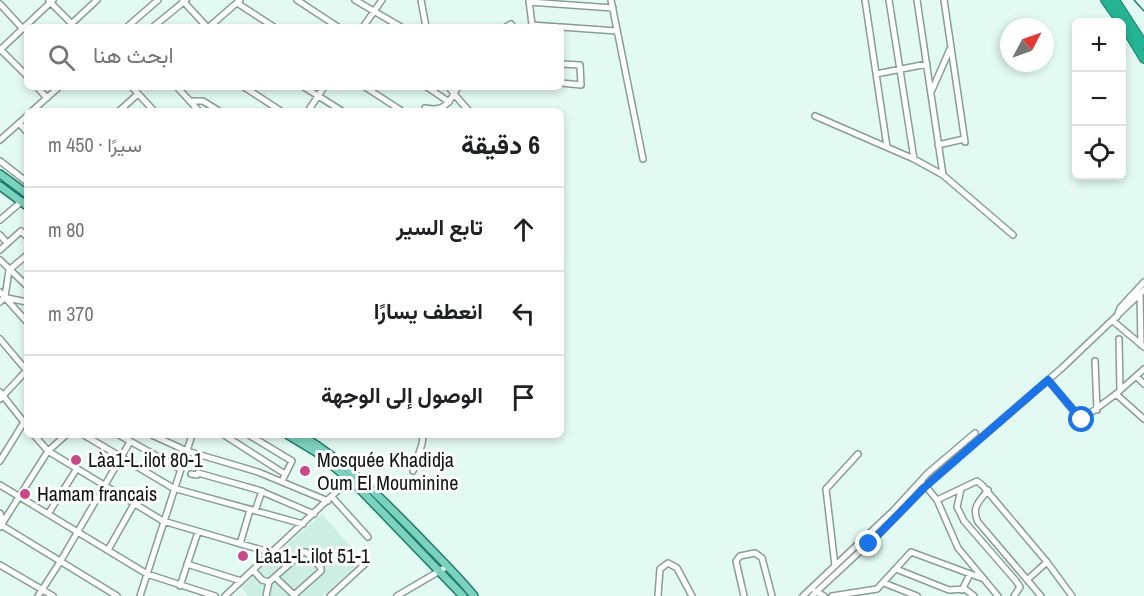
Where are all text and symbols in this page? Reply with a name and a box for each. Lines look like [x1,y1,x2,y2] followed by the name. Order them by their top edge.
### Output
[1000,18,1054,72] north arrow
[1072,18,1126,180] map controls
[1072,18,1126,72] button: +
[24,24,564,90] search box
[93,40,174,70] text: ابحث هنا
[45,41,78,74] icon: search
[1072,72,1126,126] button: −
[1072,126,1126,180] button: locate
[461,127,540,162] text: 6 دقيقة
[48,131,142,158] text: سيرًا · 450 m
[396,212,483,242] text: تابع السير
[507,213,540,246] icon: ahead
[48,216,84,243] text: 80 m
[374,296,483,326] text: انعطف يسارًا
[507,297,540,330] icon: left
[48,300,94,327] text: 370 m
[321,380,483,410] text: الوصول إلى الوجهة
[507,381,540,414] icon: arrive
[1068,406,1094,432] route start
[88,446,203,473] place label: Làa1-L.ilot 80-1
[317,446,458,496] place label: Mosquée Khadidja Oum El Mouminine
[69,453,83,467] marker: Làa1-L.ilot 80-1
[298,464,312,478] marker: Mosquée Khadidja Oum El Mouminine
[37,480,157,507] place label: Hamam francais
[18,487,32,501] marker: Hamam francais
[855,530,881,556] route end
[255,542,370,569] place label: Làa1-L.ilot 51-1
[236,549,250,563] marker: Làa1-L.ilot 51-1

